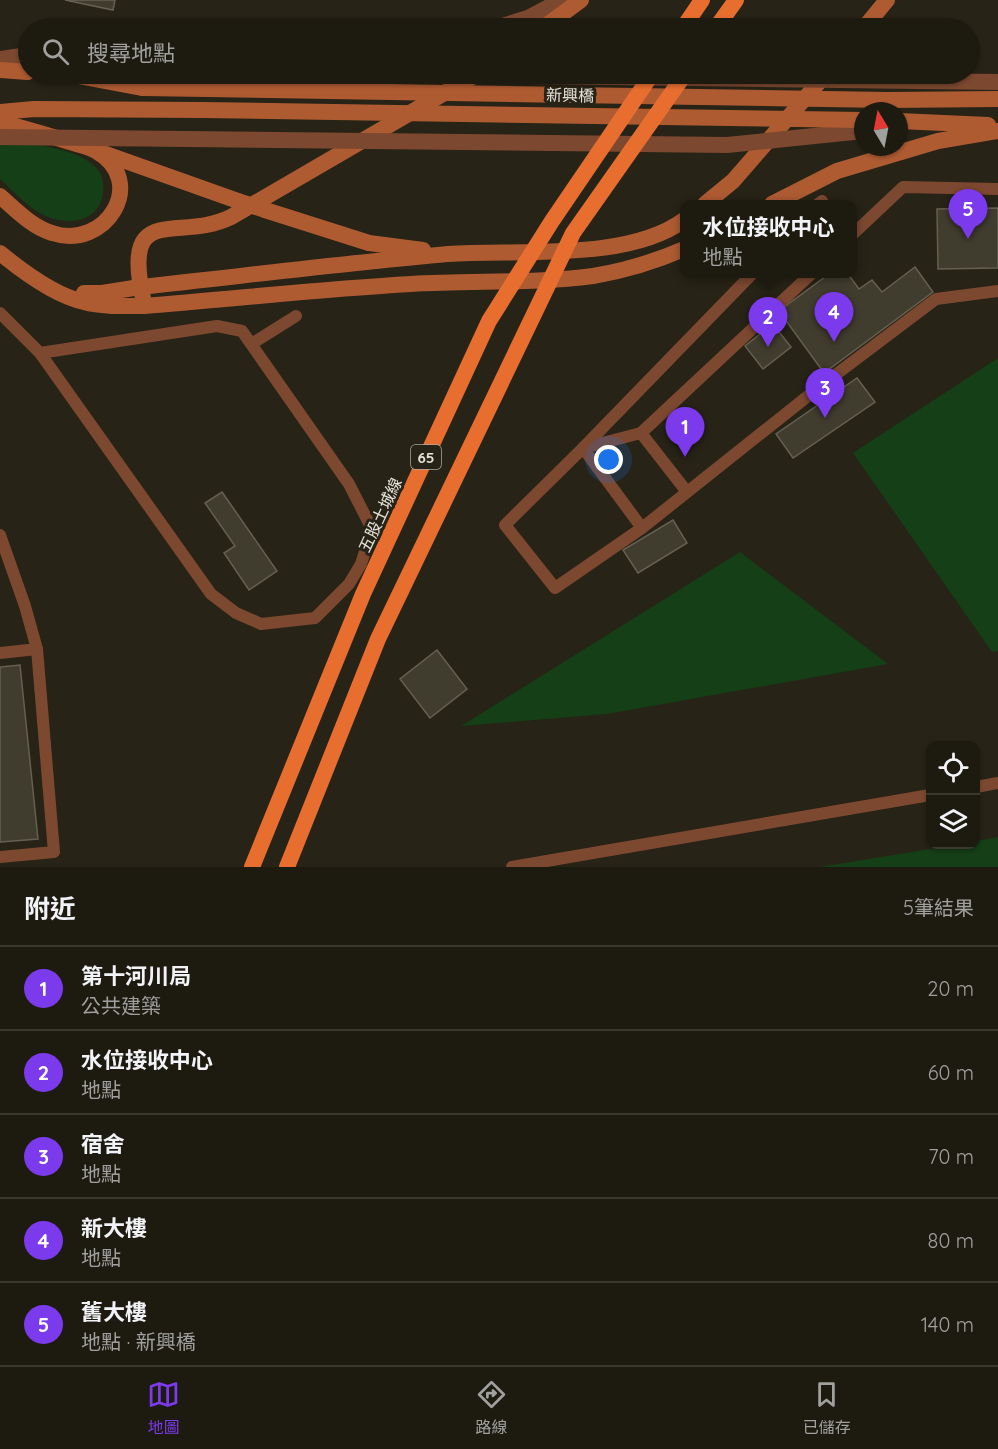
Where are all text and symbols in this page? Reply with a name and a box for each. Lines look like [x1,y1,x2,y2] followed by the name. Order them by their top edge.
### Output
[18,18,980,84] search box
[39,35,72,68] icon: search
[87,39,175,67] text: 搜尋地點
[546,85,594,105] street label: 新興橋
[854,102,908,156] north arrow
[948,190,988,239] pin: 5
[680,200,857,278] popup
[702,213,835,241] text: 水位接收中心
[702,244,742,269] text: 地點
[814,292,854,342] pin: 4
[748,298,788,347] pin: 2
[806,368,844,418] pin: 3
[666,408,704,457] pin: 1
[411,445,441,469] road number: 65
[594,445,623,474] your location
[354,475,406,555] street label: 五股土城線
[926,741,980,849] map controls
[926,741,980,795] button: locate
[926,795,980,849] button: layers
[24,892,76,925] text: 附近
[903,895,974,920] text: 5筆結果
[81,962,191,990] text: 第十河川局
[40,976,47,1001] text: 1
[927,976,974,1001] text: 20 m
[81,993,161,1018] text: 公共建築
[81,1046,213,1074] text: 水位接收中心
[38,1060,49,1085] text: 2
[928,1060,974,1085] text: 60 m
[81,1077,121,1102] text: 地點
[81,1130,125,1158] text: 宿舍
[38,1144,49,1169] text: 3
[928,1144,974,1169] text: 70 m
[81,1161,121,1186] text: 地點
[81,1214,147,1242] text: 新大樓
[38,1228,49,1253] text: 4
[928,1228,974,1253] text: 80 m
[81,1245,121,1270] text: 地點
[81,1298,147,1326] text: 舊大樓
[38,1312,49,1337] text: 5
[921,1312,974,1337] text: 140 m
[81,1329,196,1354] text: 地點 · 新興橋
[147,1378,180,1438] tab: 地圖
[475,1378,508,1438] tab: 路線
[803,1378,851,1438] tab: 已儲存

